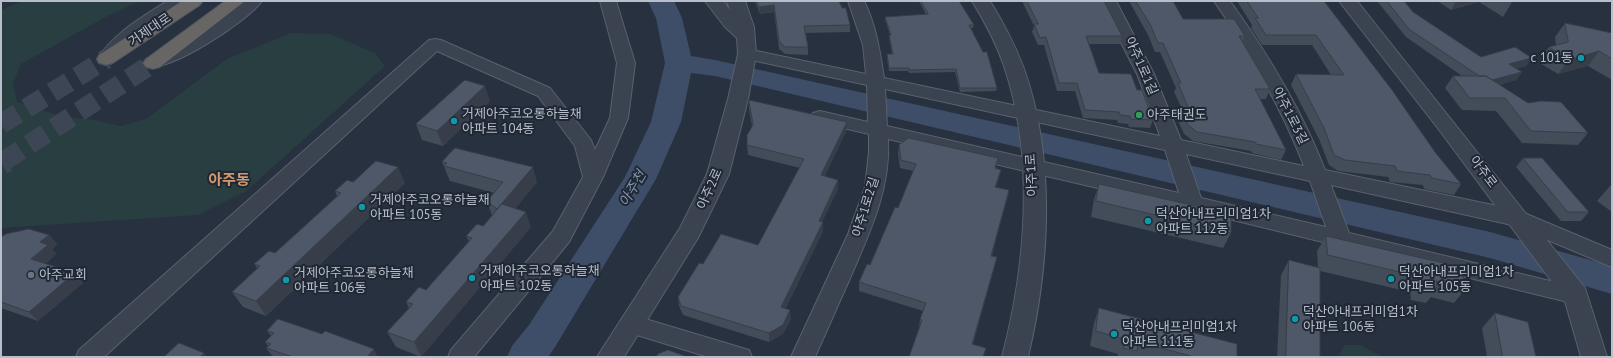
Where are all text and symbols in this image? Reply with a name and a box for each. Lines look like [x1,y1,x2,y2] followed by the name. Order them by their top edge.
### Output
[126,10,174,50] street label: 거제대로
[1121,35,1161,97] street label: 아주1로1길
[1530,50,1573,66] place label: c 101동
[1576,53,1586,63] marker: c 101동
[1269,85,1311,147] street label: 아주1로3길
[462,106,582,137] place label: 거제아주코오롱하늘채 아파트 104동
[1147,107,1207,123] place label: 아주태권도
[1134,110,1144,120] marker: 아주태권도
[449,116,459,126] marker: 거제아주코오롱하늘채 아파트 104동
[1023,153,1041,197] street label: 아주1로
[1466,153,1500,191] street label: 아주로
[694,166,726,212] street label: 아주2로
[616,168,650,210] water label: 아주천
[208,172,250,190] district label: 아주동
[849,175,883,239] street label: 아주1로2길
[370,192,490,223] place label: 거제아주코오롱하늘채 아파트 105동
[357,202,367,212] marker: 거제아주코오롱하늘채 아파트 105동
[1156,206,1271,237] place label: 덕산아내프리미엄1차 아파트 112동
[1143,216,1153,226] marker: 덕산아내프리미엄1차 아파트 112동
[480,263,600,294] place label: 거제아주코오롱하늘채 아파트 102동
[1399,264,1514,295] place label: 덕산아내프리미엄1차 아파트 105동
[294,265,414,296] place label: 거제아주코오롱하늘채 아파트 106동
[39,267,87,283] place label: 아주교회
[26,270,36,280] marker: 아주교회
[467,273,477,283] marker: 거제아주코오롱하늘채 아파트 102동
[1386,274,1396,284] marker: 덕산아내프리미엄1차 아파트 105동
[281,275,291,285] marker: 거제아주코오롱하늘채 아파트 106동
[1303,304,1418,335] place label: 덕산아내프리미엄1차 아파트 106동
[1290,314,1300,324] marker: 덕산아내프리미엄1차 아파트 106동
[1122,319,1237,350] place label: 덕산아내프리미엄1차 아파트 111동
[1109,329,1119,339] marker: 덕산아내프리미엄1차 아파트 111동

